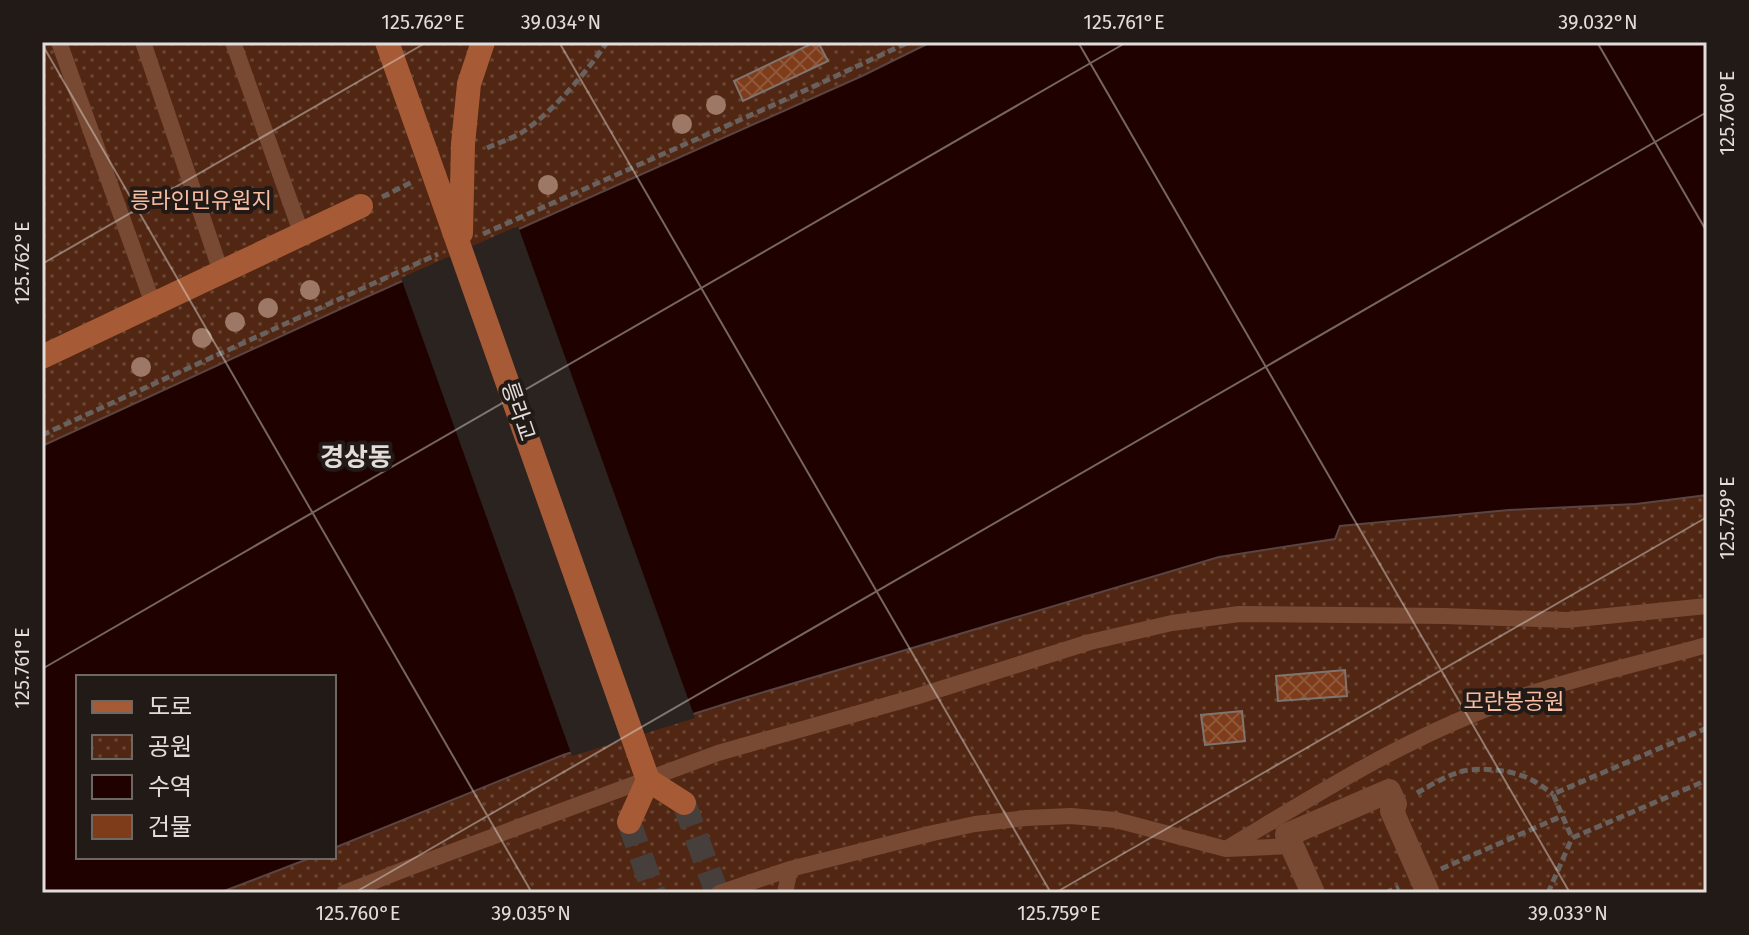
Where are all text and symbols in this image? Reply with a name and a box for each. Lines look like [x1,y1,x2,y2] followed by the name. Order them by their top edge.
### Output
[381,10,465,34] text: 125.762°E
[521,10,601,34] text: 39.034°N
[1083,10,1165,34] text: 125.761°E
[1558,10,1638,34] text: 39.032°N
[1715,71,1739,155] text: 125.760°E
[130,187,272,214] park label: 릉라인민유원지
[10,221,34,305] text: 125.762°E
[496,378,541,444] street label: 릉라교
[320,442,392,473] district label: 경상동
[1715,476,1739,560] text: 125.759°E
[10,627,34,709] text: 125.761°E
[76,675,336,859] legend
[1463,688,1565,715] park label: 모란봉공원
[148,693,192,721] text: 도로
[148,733,192,761] text: 공원
[148,773,192,801] text: 수역
[148,813,192,841] text: 건물
[316,901,400,925] text: 125.760°E
[491,901,571,925] text: 39.035°N
[1017,901,1101,925] text: 125.759°E
[1528,901,1608,925] text: 39.033°N

